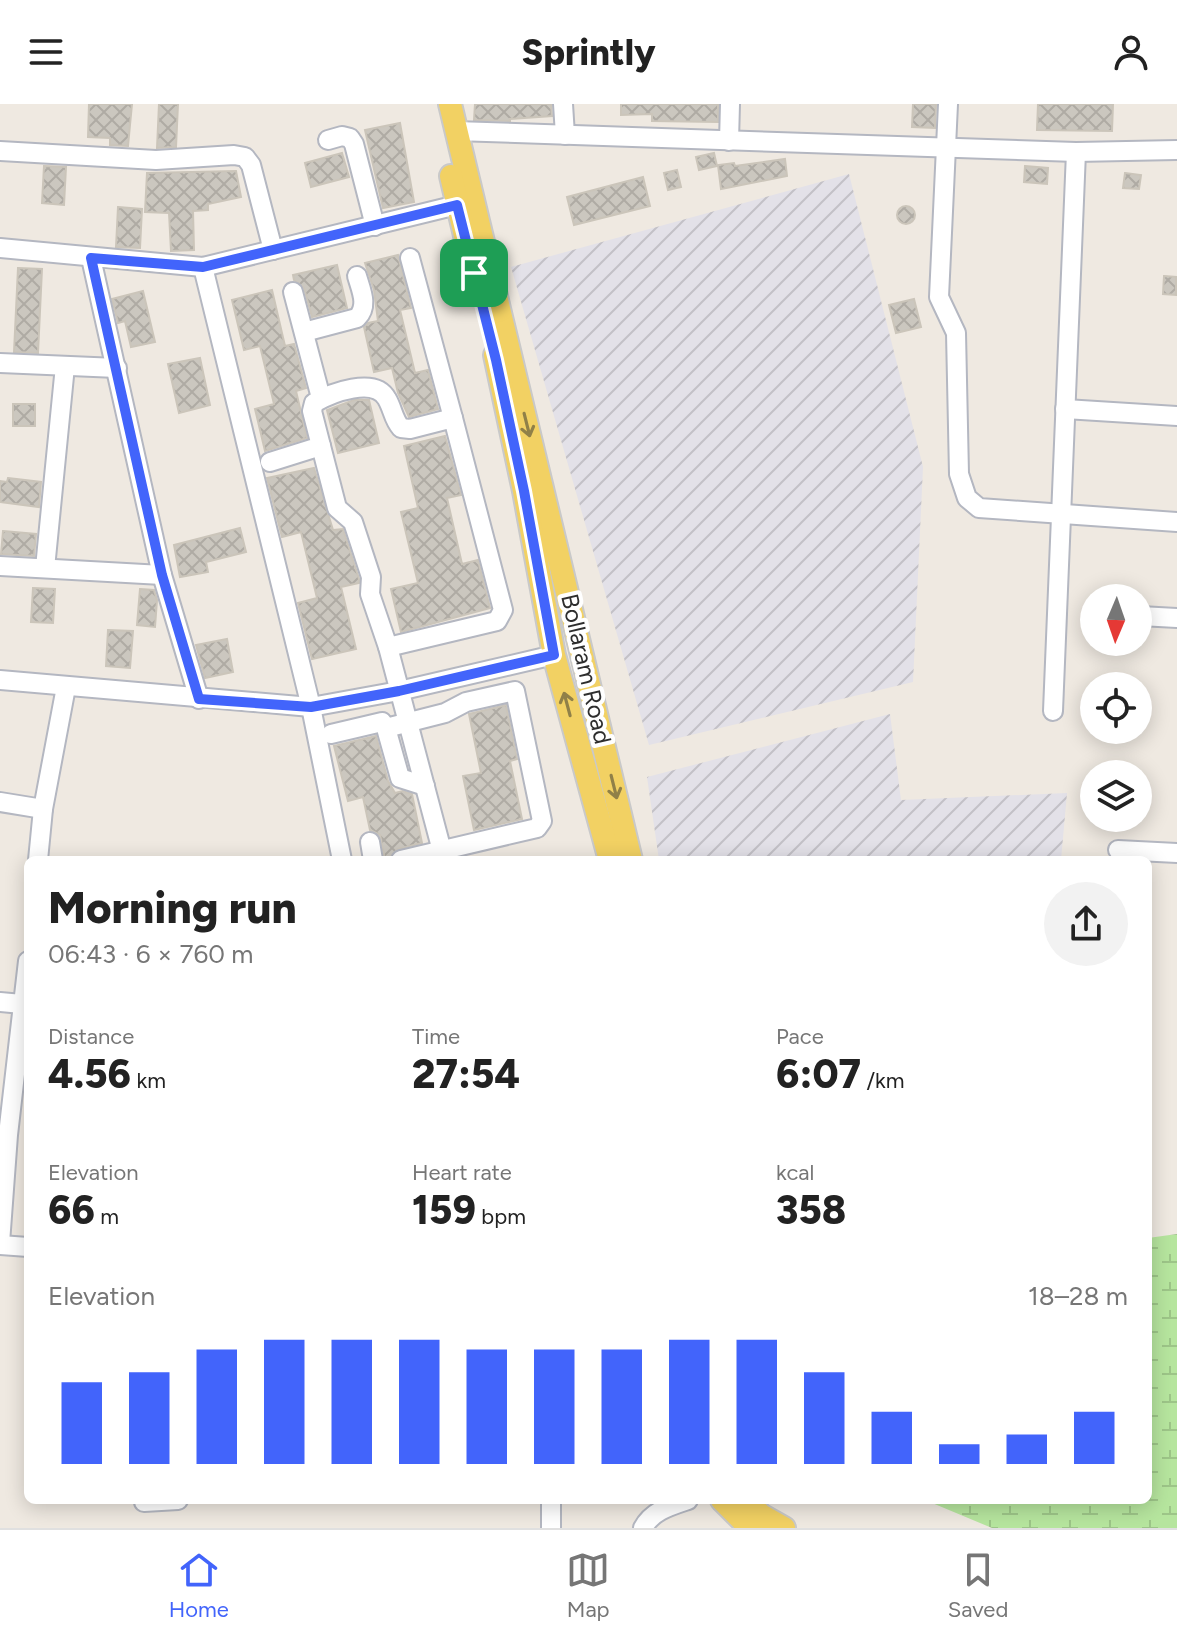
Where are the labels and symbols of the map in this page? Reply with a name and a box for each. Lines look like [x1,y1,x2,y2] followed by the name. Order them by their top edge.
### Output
[440,239,508,307] pin
[520,412,535,437] one-way arrow
[1080,584,1152,656] north arrow
[555,591,618,747] street label: Bollaram Road
[559,691,574,717] one-way arrow
[607,773,622,799] one-way arrow

